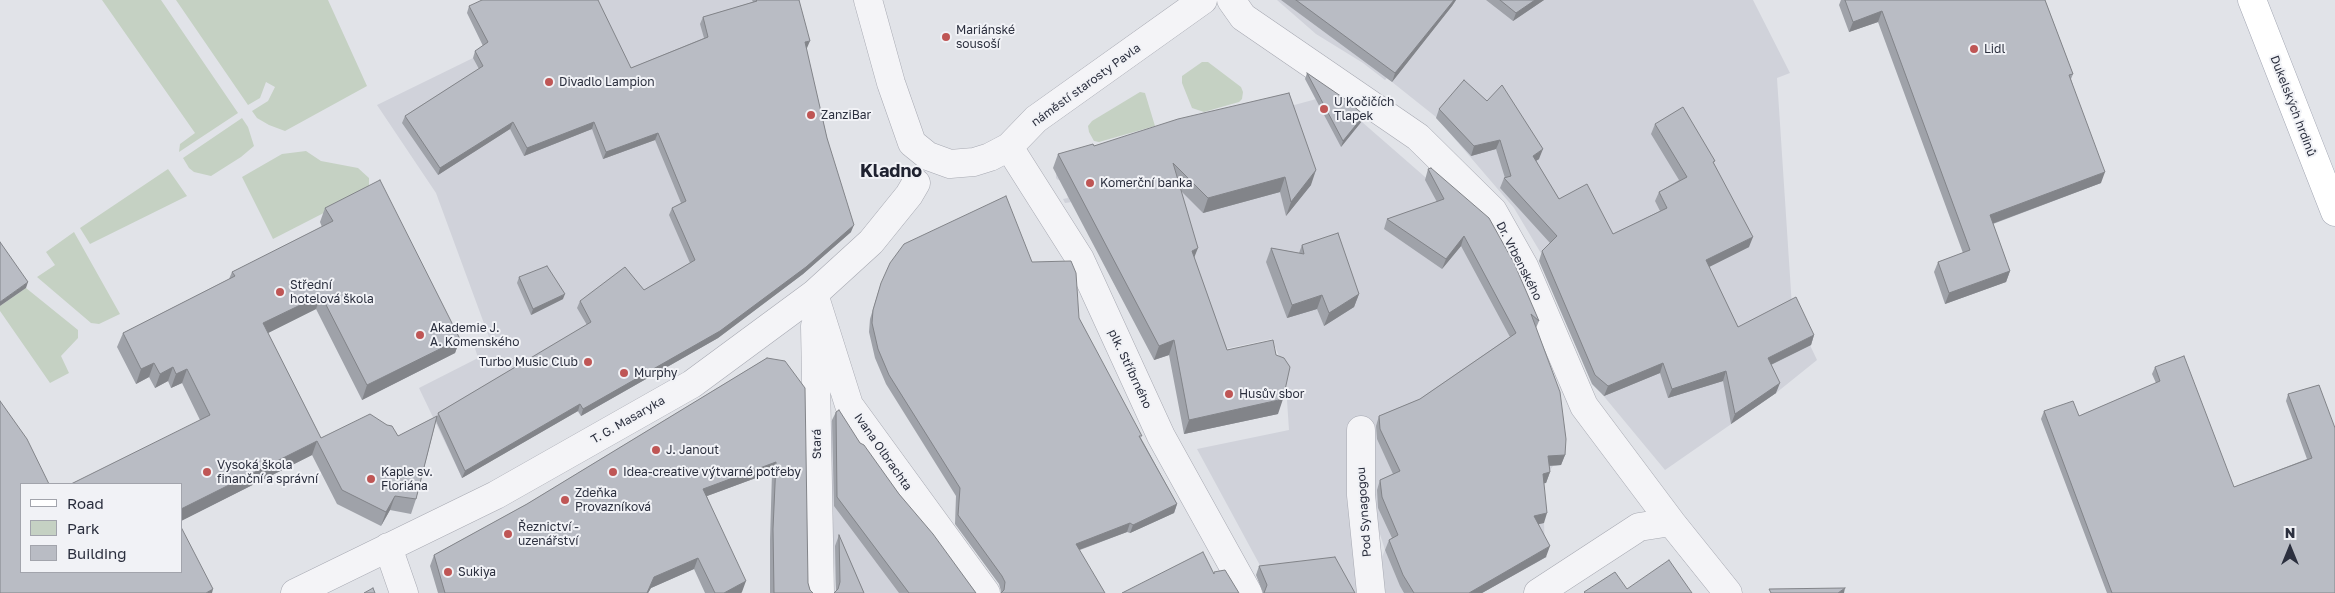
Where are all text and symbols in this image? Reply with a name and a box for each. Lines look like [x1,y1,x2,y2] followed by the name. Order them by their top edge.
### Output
[956,23,1015,51] place label: Mariánské sousoší
[940,31,952,43] marker: Mariánské sousoší
[1029,41,1143,129] street label: náměstí starosty Pavla
[1984,42,2005,56] place label: Lidl
[1968,43,1980,55] marker: Lidl
[2267,54,2319,158] street label: Dukelských hrdinů
[559,75,655,89] place label: Divadlo Lampion
[543,76,555,88] marker: Divadlo Lampion
[1334,95,1394,123] place label: U Kočičích Tlapek
[1318,103,1330,115] marker: U Kočičích Tlapek
[821,108,871,122] place label: ZanziBar
[805,109,817,121] marker: ZanziBar
[860,160,922,182] district label: Kladno
[1100,176,1192,190] place label: Komerční banka
[1084,177,1096,189] marker: Komerční banka
[1493,219,1545,303] street label: Dr. Vrbenského
[290,278,374,306] place label: Střední hotelová škola
[274,286,286,298] marker: Střední hotelová škola
[430,321,519,349] place label: Akademie J. A. Komenského
[1105,327,1155,411] street label: plk. Stříbrného
[414,329,426,341] marker: Akademie J. A. Komenského
[479,355,578,369] place label: Turbo Music Club
[582,356,594,368] marker: Turbo Music Club
[634,366,677,380] place label: Murphy
[618,367,630,379] marker: Murphy
[1239,387,1304,401] place label: Husův sbor
[1223,388,1235,400] marker: Husův sbor
[589,393,667,447] street label: T. G. Masaryka
[851,411,915,493] street label: Ivana Olbrachta
[810,429,824,459] street label: Stará
[666,443,719,457] place label: J. Janout
[650,444,662,456] marker: J. Janout
[217,458,318,486] place label: Vysoká škola finanční a správní
[381,465,433,493] place label: Kaple sv. Floriána
[623,465,801,479] place label: Idea-creative výtvarné potřeby
[201,466,213,478] marker: Vysoká škola finanční a správní
[607,466,619,478] marker: Idea-creative výtvarné potřeby
[1354,467,1374,557] street label: Pod Synagogou
[365,473,377,485] marker: Kaple sv. Floriána
[20,483,182,573] legend
[575,486,651,514] place label: Zdeňka Provazníková
[67,494,104,512] text: Road
[559,494,571,506] marker: Zdeňka Provazníková
[67,519,99,537] text: Park
[518,520,579,548] place label: Řeznictví - uzenářství
[2265,523,2315,573] north arrow
[2285,524,2295,541] text: N
[502,528,514,540] marker: Řeznictví - uzenářství
[67,544,127,562] text: Building
[458,565,496,579] place label: Sukiya
[442,566,454,578] marker: Sukiya

